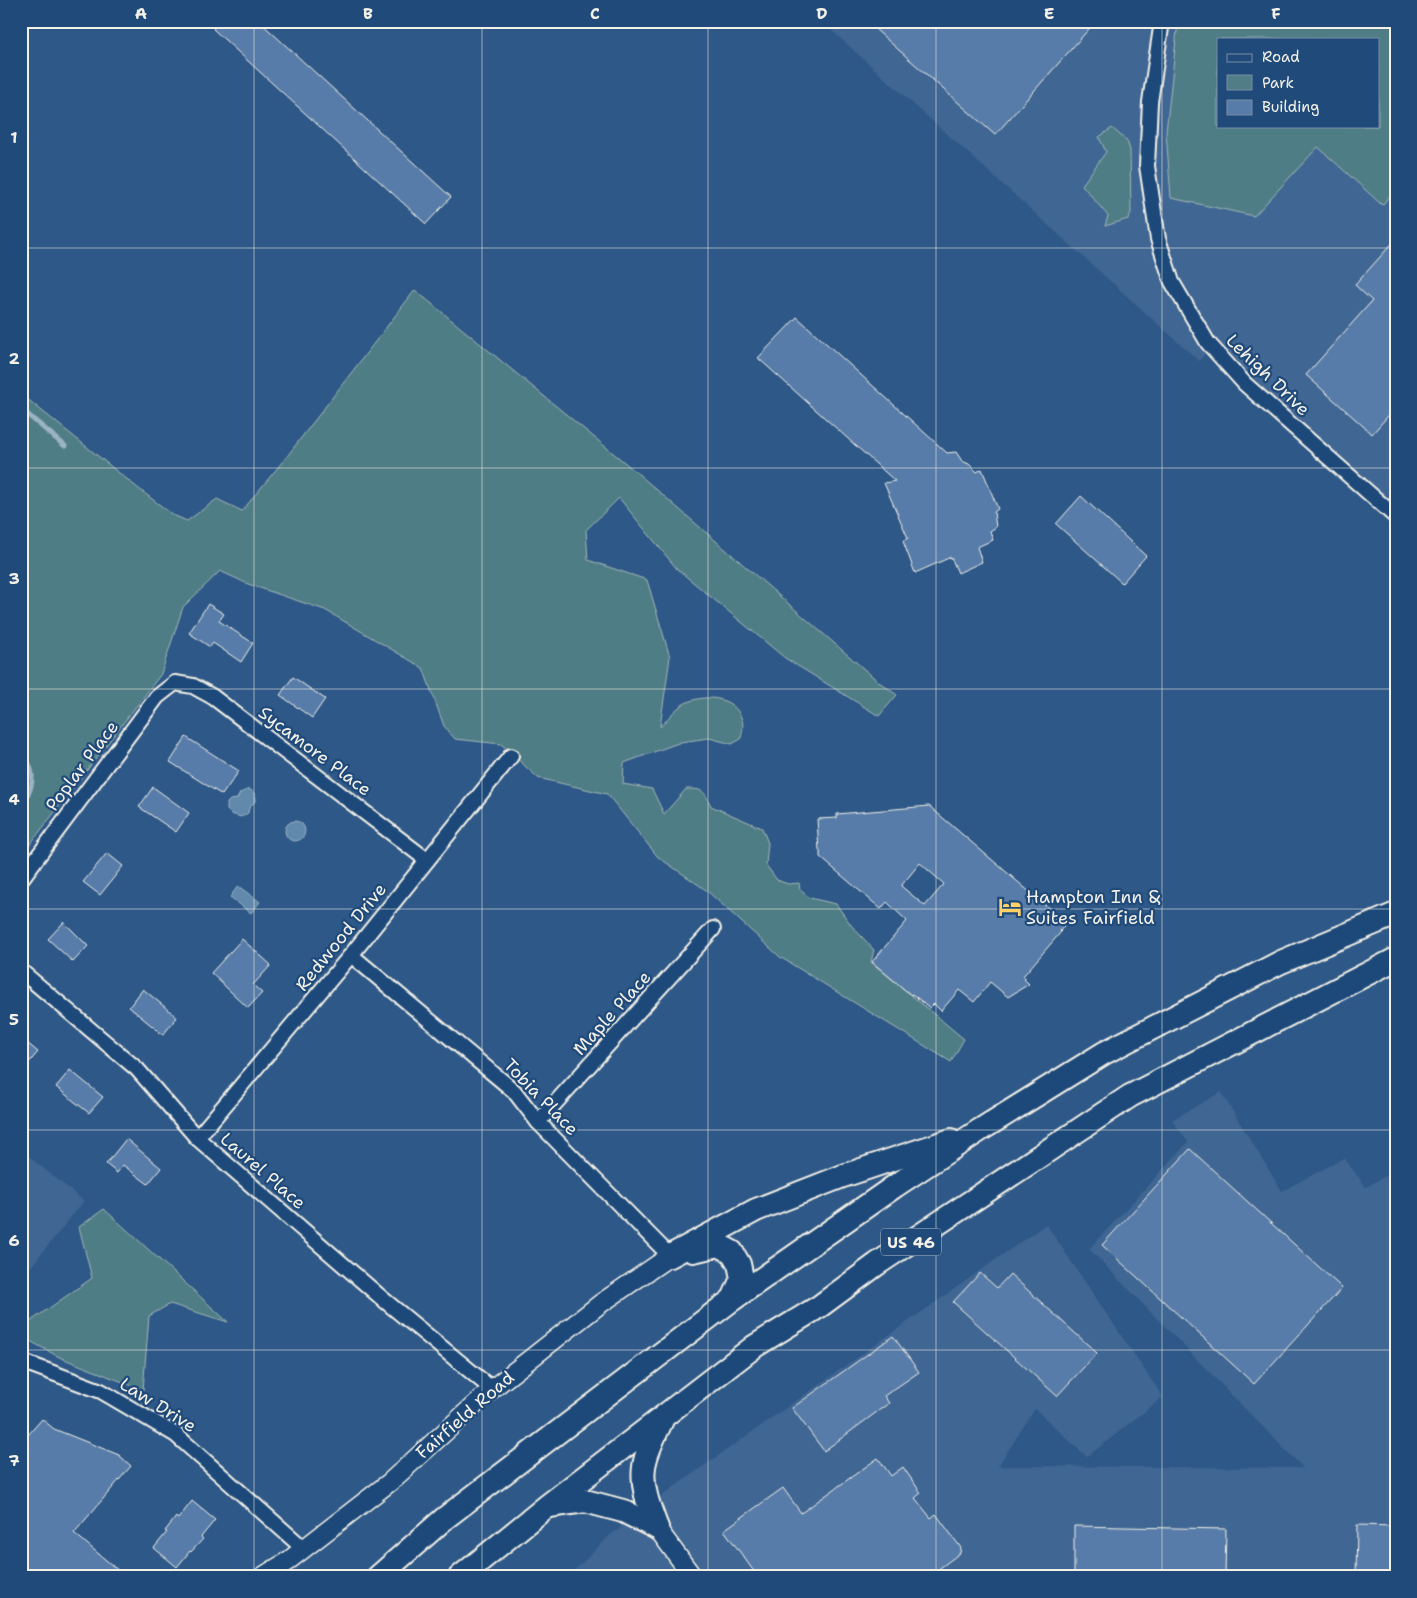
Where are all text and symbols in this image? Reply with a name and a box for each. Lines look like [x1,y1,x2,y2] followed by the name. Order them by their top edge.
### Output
[135,3,147,24] text: A
[363,3,373,24] text: B
[590,3,600,24] text: C
[816,3,828,24] text: D
[1044,3,1054,24] text: E
[1271,3,1281,24] text: F
[1217,38,1380,128] legend
[1262,47,1300,67] text: Road
[1262,73,1294,93] text: Park
[1262,97,1319,117] text: Building
[10,127,18,148] text: 1
[1221,329,1315,421] street label: Lehigh Drive
[8,348,20,369] text: 2
[8,568,20,589] text: 3
[254,701,376,801] street label: Sycamore Place
[40,716,124,816] street label: Poplar Place
[8,789,20,810] text: 4
[290,878,392,996] street label: Redwood Drive
[1026,885,1161,930] place label: Hampton Inn & Suites Fairfield
[997,894,1023,920] hotel icon: Hampton Inn & Suites Fairfield
[568,966,656,1060] street label: Maple Place
[9,1009,19,1030] text: 5
[498,1053,584,1141] street label: Tobia Place
[215,1127,311,1215] street label: Laurel Place
[881,1228,941,1256] road number: US 46
[8,1230,20,1251] text: 6
[411,1366,519,1464] street label: Fairfield Road
[115,1372,201,1438] street label: Law Drive
[8,1450,20,1471] text: 7

